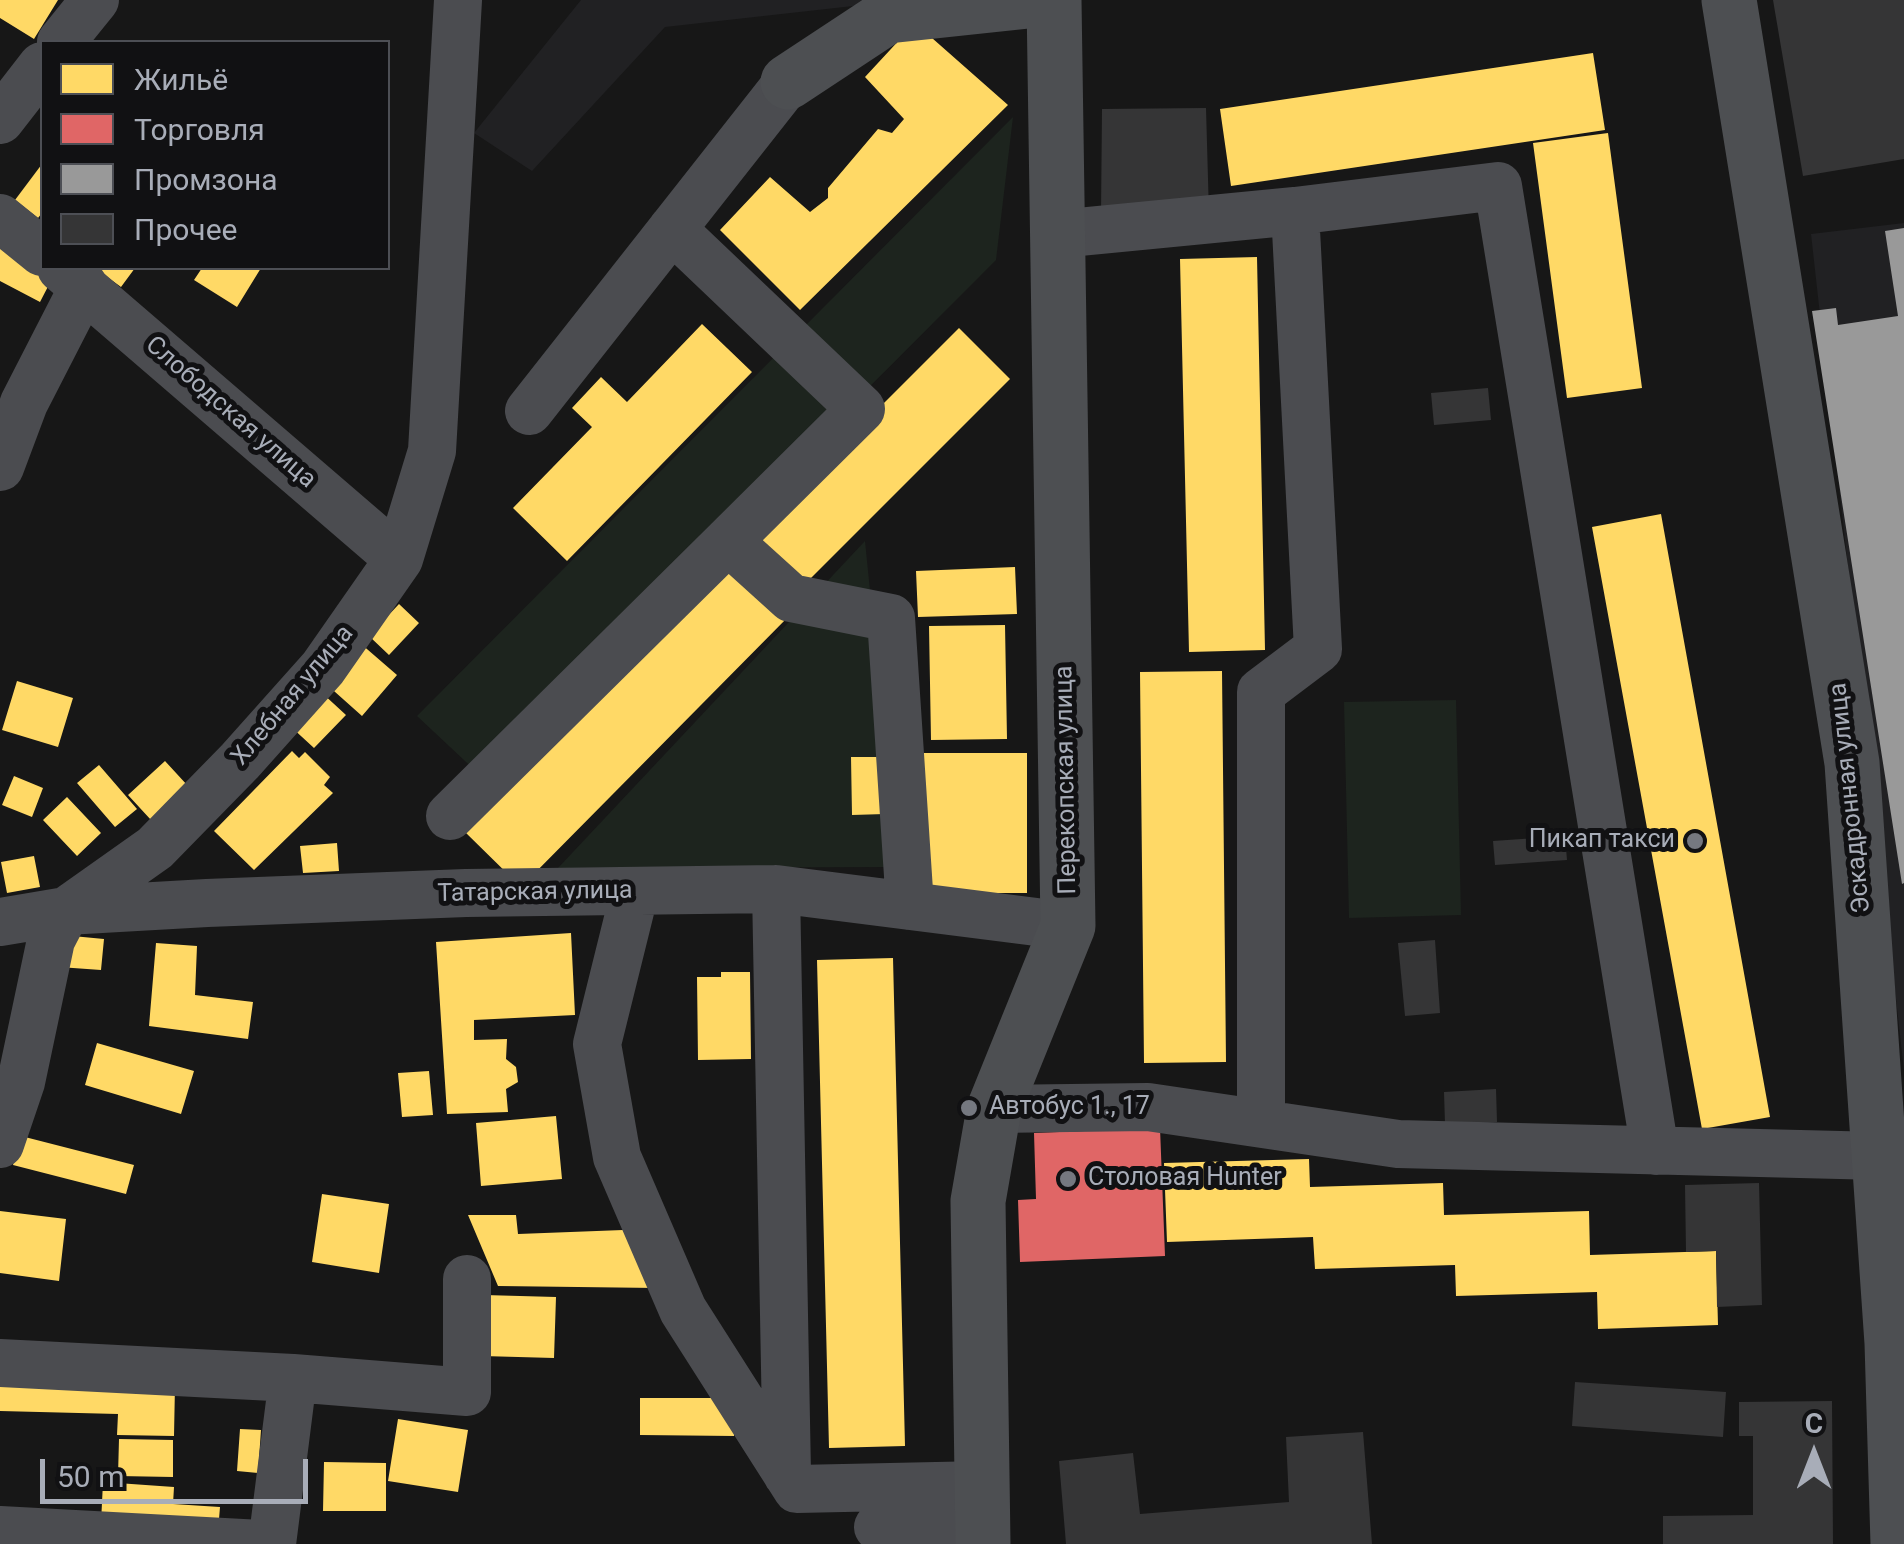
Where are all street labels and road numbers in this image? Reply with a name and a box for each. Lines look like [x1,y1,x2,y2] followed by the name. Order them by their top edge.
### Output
[139,331,321,495] street label: Слободская улица
[226,620,360,772] street label: Хлебная улица
[1050,665,1084,895] street label: Перекопская улица
[1824,681,1878,915] street label: Эскадронная улица
[437,876,633,910] street label: Татарская улица

